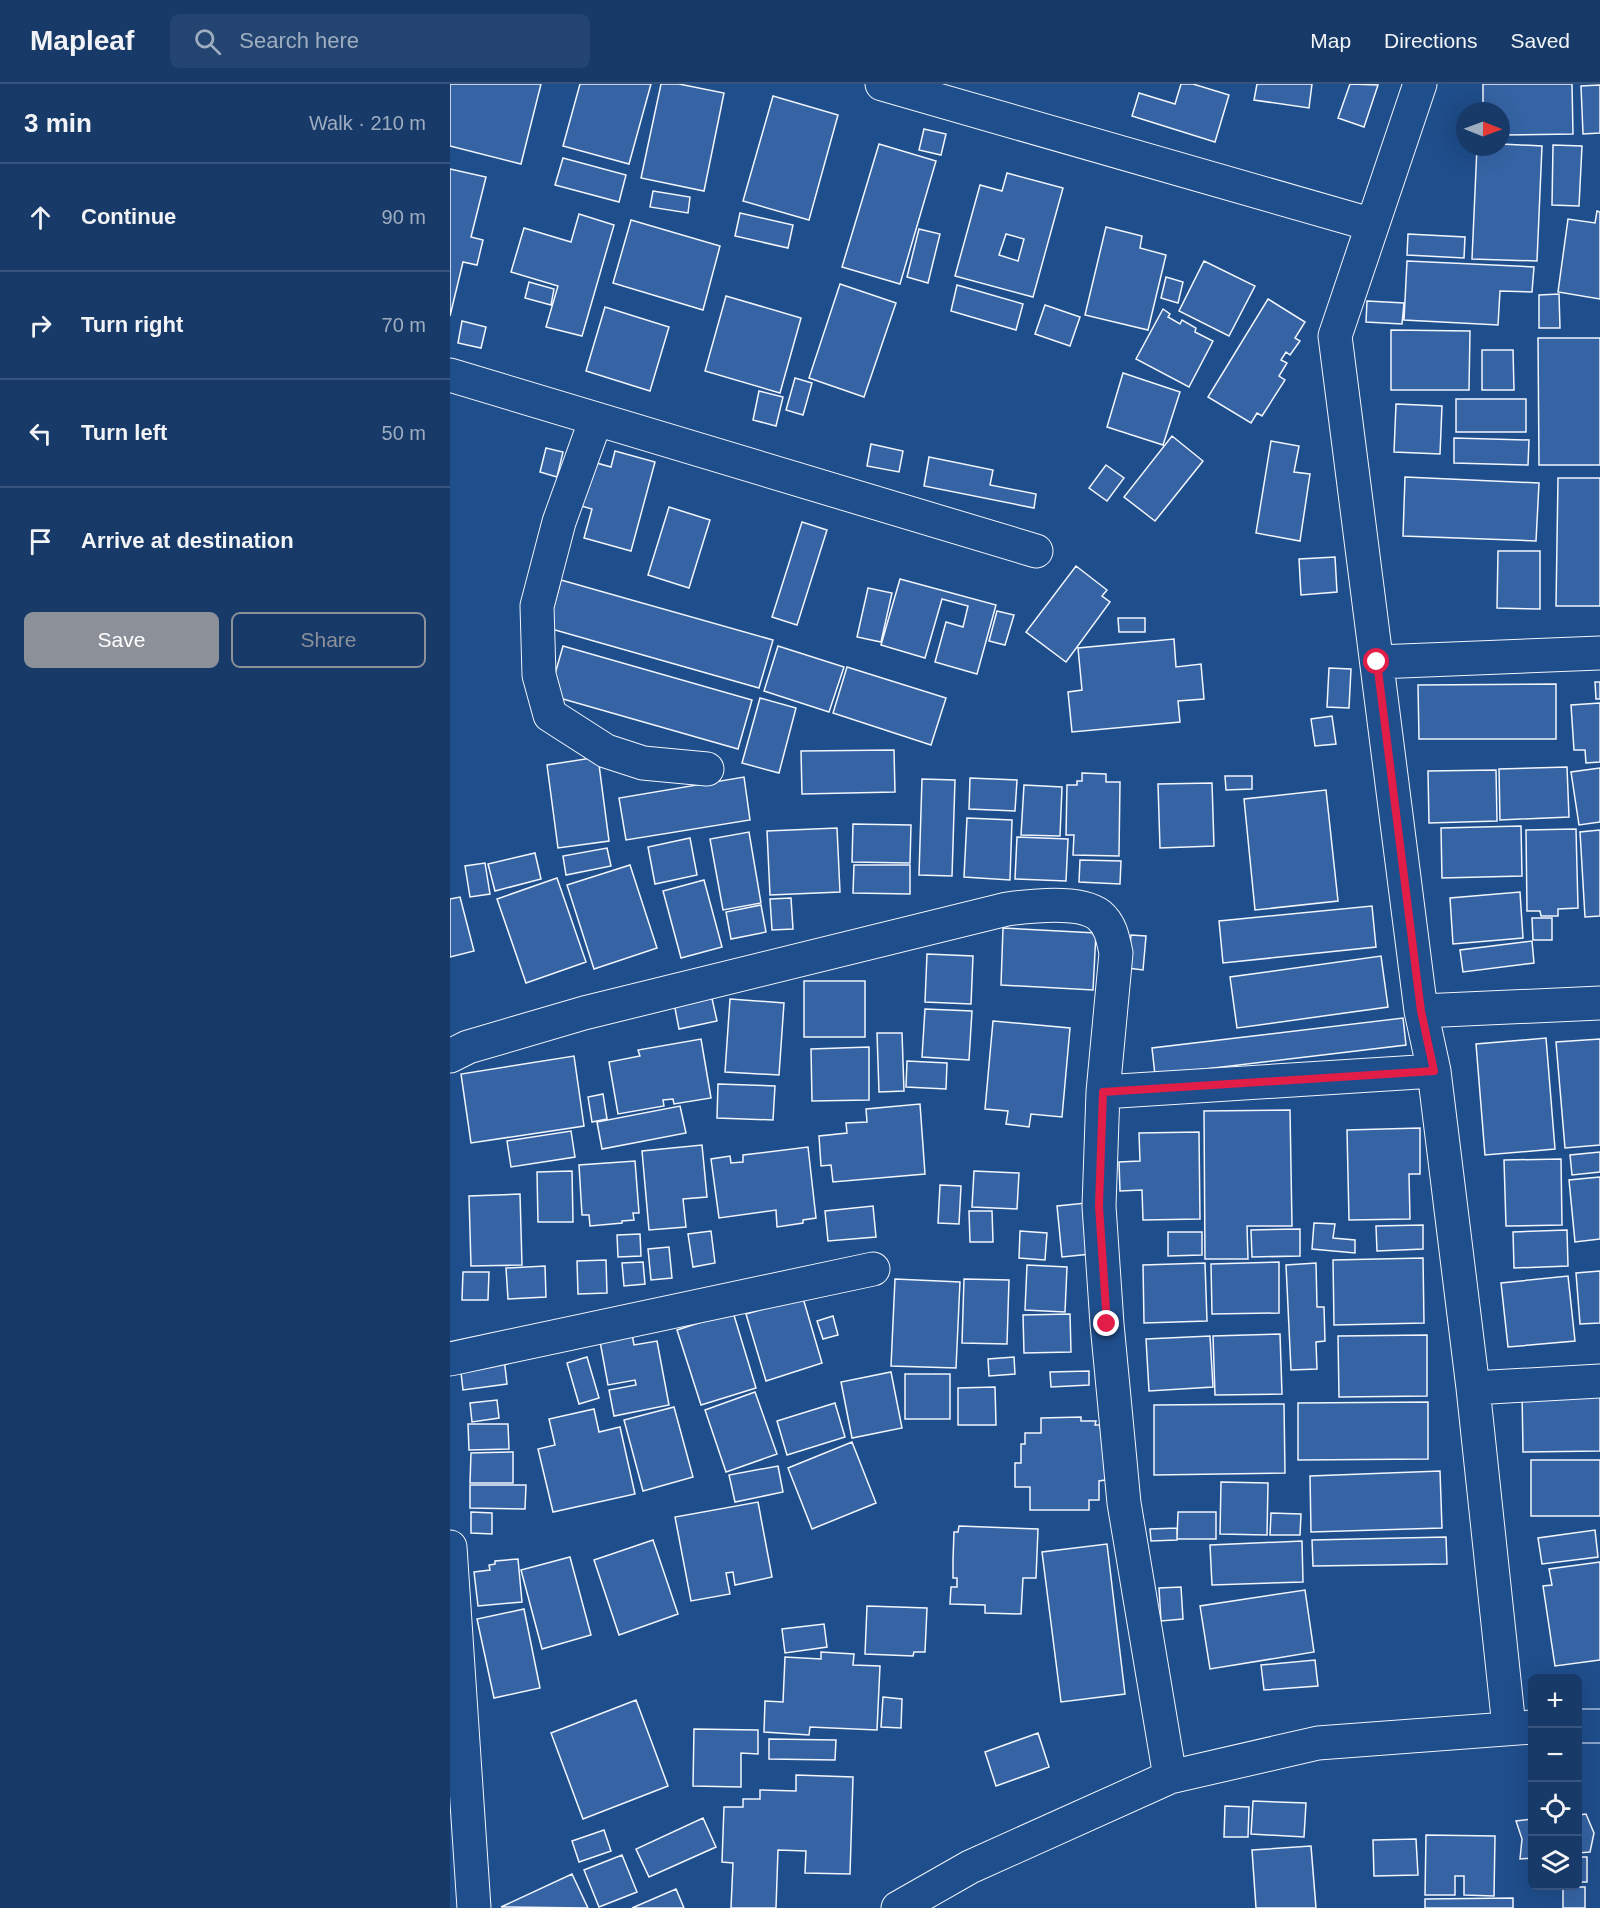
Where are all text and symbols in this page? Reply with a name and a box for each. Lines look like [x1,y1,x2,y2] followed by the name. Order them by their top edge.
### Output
[170,14,590,68] search box
[30,25,134,56] text: Mapleaf
[191,25,224,58] icon: search
[239,28,359,53] text: Search here
[1310,29,1351,52] text: Map
[1384,29,1477,52] text: Directions
[1510,29,1570,52] text: Saved
[1456,102,1510,156] north arrow
[24,108,92,138] text: 3 min
[309,112,426,134] text: Walk · 210 m
[24,201,57,234] icon: ahead
[81,204,176,229] text: Continue
[382,206,426,228] text: 90 m
[24,309,57,342] icon: right
[81,312,183,337] text: Turn right
[382,314,426,336] text: 70 m
[24,417,57,450] icon: left
[81,420,167,445] text: Turn left
[382,422,426,444] text: 50 m
[24,525,57,558] icon: arrive
[81,528,294,553] text: Arrive at destination
[24,612,219,668] button: Save
[231,612,426,668] button: Share
[1363,648,1389,674] route start
[1093,1310,1119,1336] route end
[1528,1674,1582,1890] map controls
[1528,1674,1582,1728] button: +
[1528,1728,1582,1782] button: −
[1528,1782,1582,1836] button: locate
[1528,1836,1582,1890] button: layers

